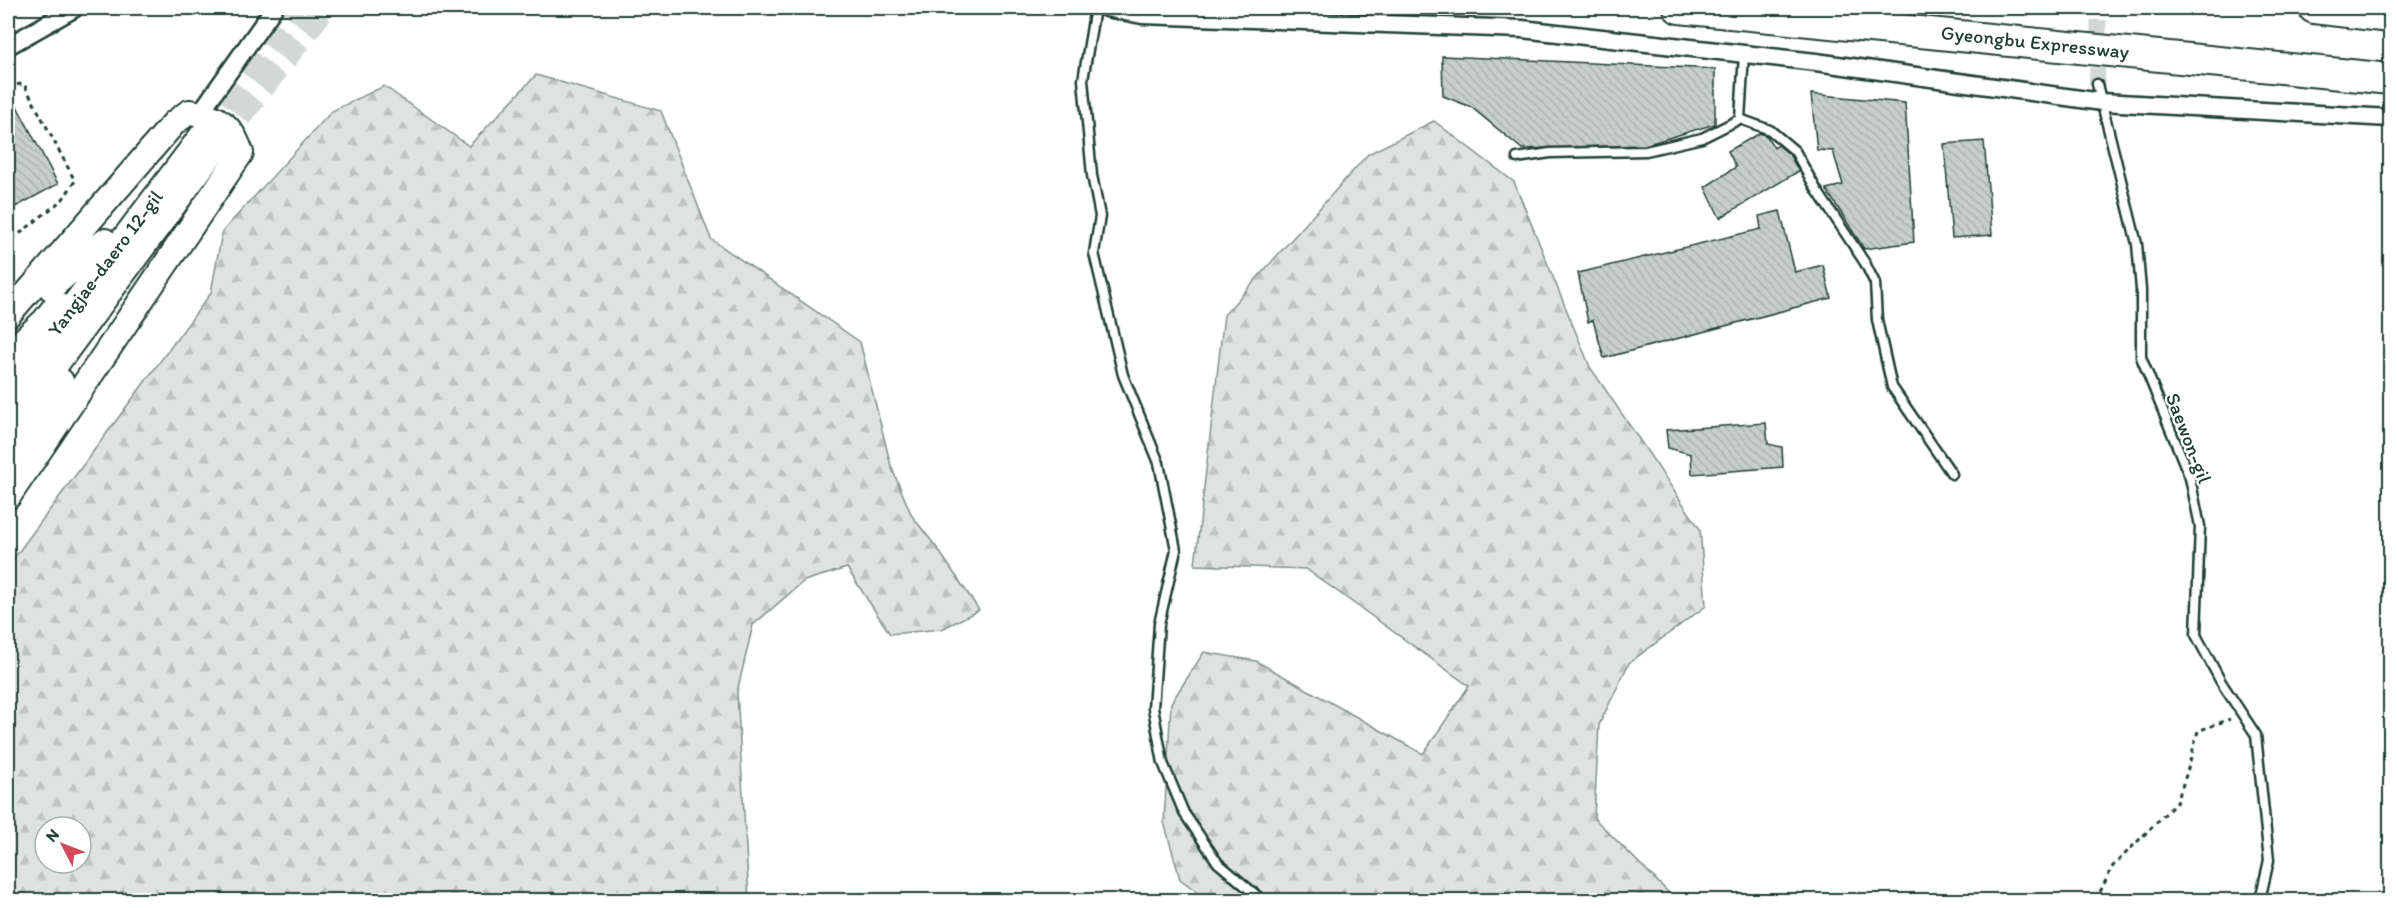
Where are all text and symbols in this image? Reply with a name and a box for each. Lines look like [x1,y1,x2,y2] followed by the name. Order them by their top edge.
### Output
[1940,20,2131,64] street label: Gyeongbu Expressway
[42,185,168,341] street label: Yangjae-daero 12-gil
[2161,390,2217,487] street label: Saewon-gil
[33,815,93,875] north arrow
[42,825,63,846] text: N

